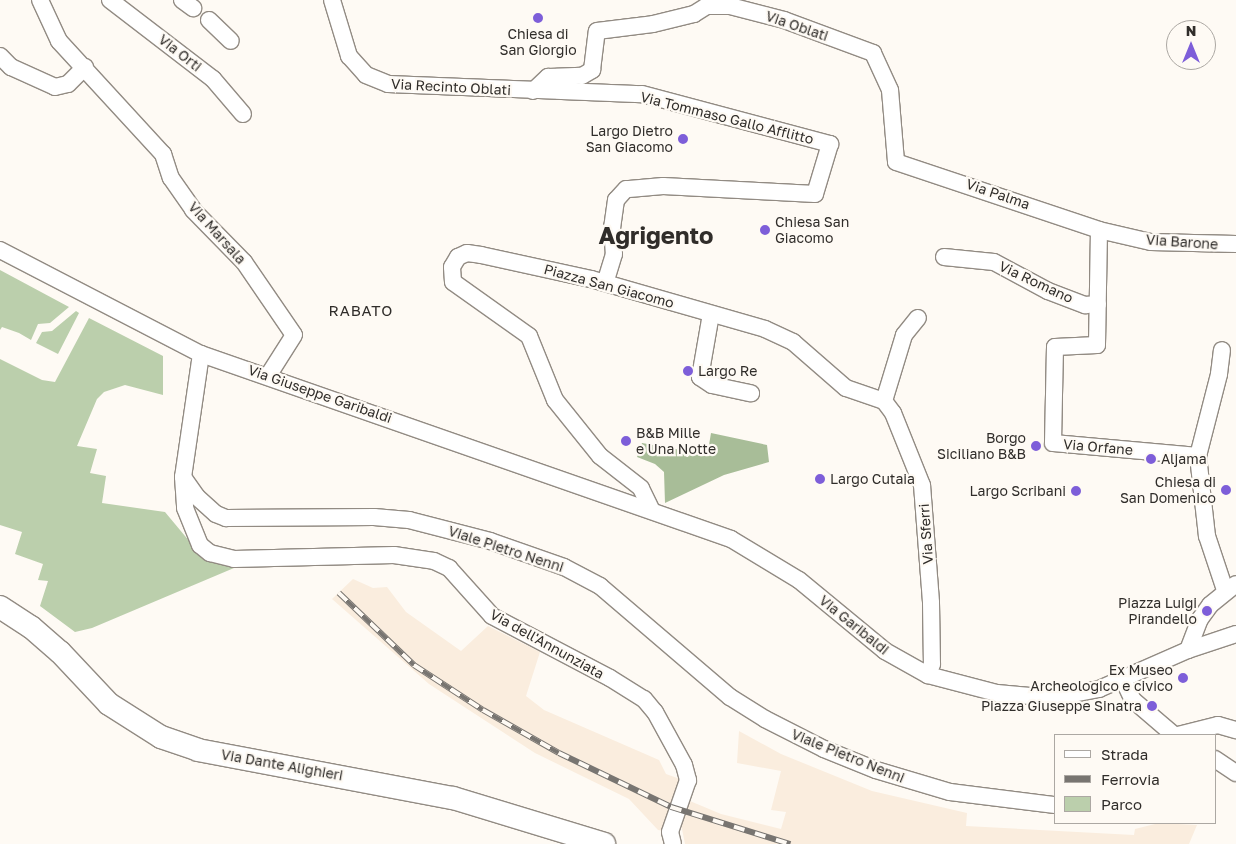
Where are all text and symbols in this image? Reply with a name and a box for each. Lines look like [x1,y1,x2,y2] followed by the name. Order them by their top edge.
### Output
[763,7,831,45] street label: Via Oblati
[532,12,544,24] marker: Chiesa di San Giorgio
[1166,20,1216,70] north arrow
[1186,22,1196,39] text: N
[499,26,577,58] place label: Chiesa di San Giorgio
[155,31,205,75] street label: Via Orti
[391,75,511,99] street label: Via Recinto Oblati
[639,88,815,148] street label: Via Tommaso Gallo Afflitto
[586,123,673,156] place label: Largo Dietro San Giacomo
[677,133,689,145] marker: Largo Dietro San Giacomo
[964,175,1032,213] street label: Via Palma
[185,199,249,267] street label: Via Marsala
[775,214,849,246] place label: Chiesa San Giacomo
[599,221,713,249] district label: Agrigento
[759,224,771,236] marker: Chiesa San Giacomo
[1145,231,1219,253] street label: Via Barone
[996,258,1076,306] street label: Via Romano
[542,261,676,311] street label: Piazza San Giacomo
[328,302,394,320] district label: RABATO
[246,361,394,427] street label: Via Giuseppe Garibaldi
[698,363,757,379] place label: Largo Re
[682,365,694,377] marker: Largo Re
[636,425,716,458] place label: B&B Mille e Una Notte
[937,430,1026,462] place label: Borgo Siciliano B&B
[620,435,632,447] marker: B&B Mille e Una Notte
[1062,436,1134,458] street label: Via Orfane
[1030,440,1042,452] marker: Borgo Siciliano B&B
[1161,451,1207,467] place label: Aljama
[1145,453,1157,465] marker: Aljama
[830,471,915,487] place label: Largo Cutaia
[814,473,826,485] marker: Largo Cutaia
[1120,474,1216,507] place label: Chiesa di San Domenico
[969,483,1066,499] place label: Largo Scribani
[1220,484,1232,496] marker: Chiesa di San Domenico
[1070,485,1082,497] marker: Largo Scribani
[915,503,937,565] street label: Via Sferri
[446,522,566,576] street label: Viale Pietro Nenni
[816,592,892,658] street label: Via Garibaldi
[1118,595,1197,628] place label: Piazza Luigi Pirandello
[1201,605,1213,617] marker: Piazza Luigi Pirandello
[487,606,607,682] street label: Via dell'Annunziata
[1030,662,1173,694] place label: Ex Museo Archeologico e civico
[1177,672,1189,684] marker: Ex Museo Archeologico e civico
[981,698,1142,714] place label: Piazza Giuseppe Sinatra
[1146,700,1158,712] marker: Piazza Giuseppe Sinatra
[789,726,907,786] street label: Viale Pietro Nenni
[1054,734,1216,824] legend
[1101,745,1148,763] text: Strada
[220,746,344,784] street label: Via Dante Alighieri
[1101,770,1160,788] text: Ferrovia
[1101,795,1142,813] text: Parco

